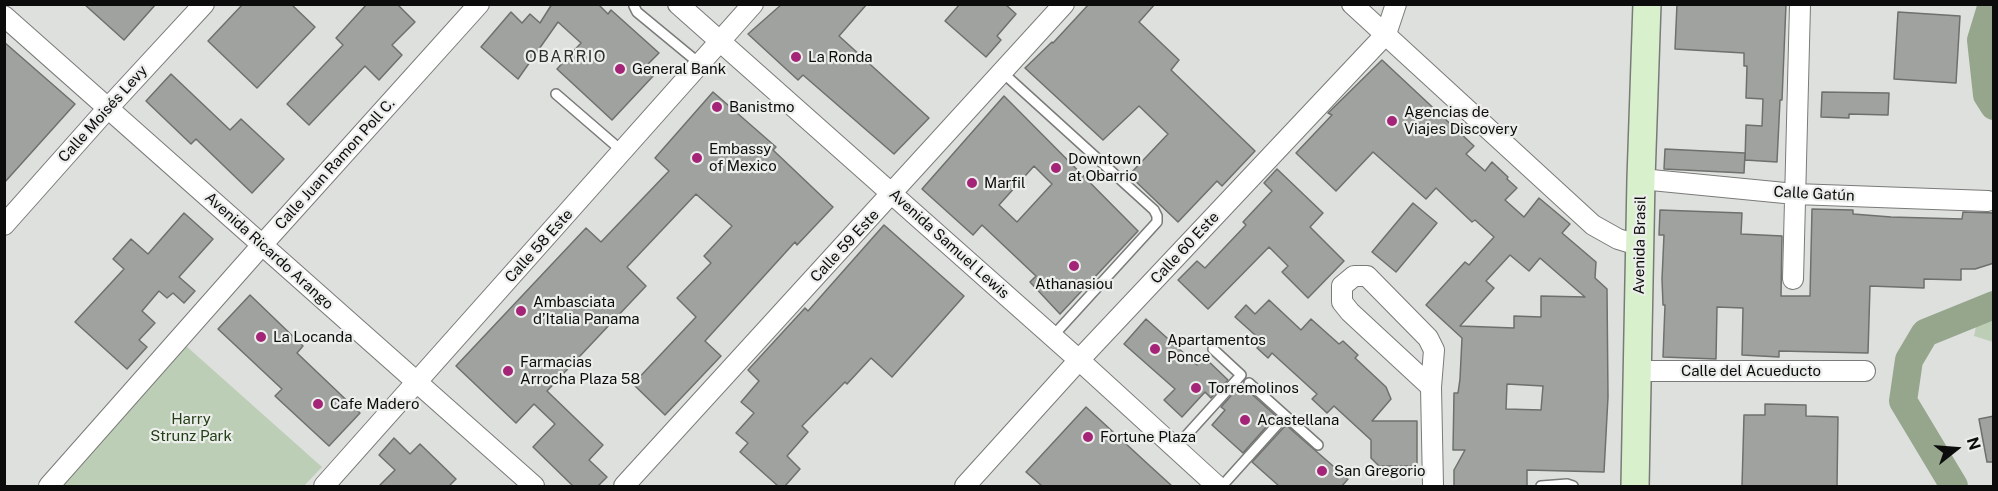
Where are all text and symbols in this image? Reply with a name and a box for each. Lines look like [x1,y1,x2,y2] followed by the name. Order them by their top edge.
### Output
[525,47,607,67] district label: OBARRIO
[808,48,873,66] place label: La Ronda
[789,50,803,64] marker: La Ronda
[632,60,726,78] place label: General Bank
[55,62,151,166] street label: Calle Moisés Levy
[613,62,627,76] marker: General Bank
[271,95,399,233] street label: Calle Juan Ramon Poll C.
[729,98,794,116] place label: Banistmo
[710,100,724,114] marker: Banistmo
[1404,103,1518,138] place label: Agencias de Viajes Discovery
[1385,114,1399,128] marker: Agencias de Viajes Discovery
[709,140,777,175] place label: Embassy of Mexico
[1068,150,1141,185] place label: Downtown at Obarrio
[690,151,704,165] marker: Embassy of Mexico
[1049,161,1063,175] marker: Downtown at Obarrio
[984,174,1025,192] place label: Marfil
[965,176,979,190] marker: Marfil
[1773,183,1855,205] street label: Calle Gatún
[885,185,1013,303] street label: Avenida Samuel Lewis
[201,189,337,313] street label: Avenida Ricardo Arango
[1630,195,1650,295] street label: Avenida Brasil
[501,205,577,287] street label: Calle 58 Este
[807,206,883,286] street label: Calle 59 Este
[1147,208,1223,288] street label: Calle 60 Este
[1067,259,1081,273] marker: Athanasiou
[1035,275,1113,293] place label: Athanasiou
[533,293,640,328] place label: Ambasciata d’Italia Panama
[514,304,528,318] marker: Ambasciata d’Italia Panama
[273,328,352,346] place label: La Locanda
[254,330,268,344] marker: La Locanda
[1167,331,1266,366] place label: Apartamentos Ponce
[1148,342,1162,356] marker: Apartamentos Ponce
[520,353,640,388] place label: Farmacias Arrocha Plaza 58
[1681,362,1821,380] street label: Calle del Acueducto
[501,364,515,378] marker: Farmacias Arrocha Plaza 58
[1208,379,1299,397] place label: Torremolinos
[1189,381,1203,395] marker: Torremolinos
[330,395,419,413] place label: Cafe Madero
[311,397,325,411] marker: Cafe Madero
[150,410,232,445] park label: Harry Strunz Park
[1257,411,1339,429] place label: Acastellana
[1238,413,1252,427] marker: Acastellana
[1926,419,1986,479] north arrow
[1100,428,1196,446] place label: Fortune Plaza
[1081,430,1095,444] marker: Fortune Plaza
[1963,435,1985,452] text: N
[1334,462,1425,480] place label: San Gregorio
[1315,464,1329,478] marker: San Gregorio

